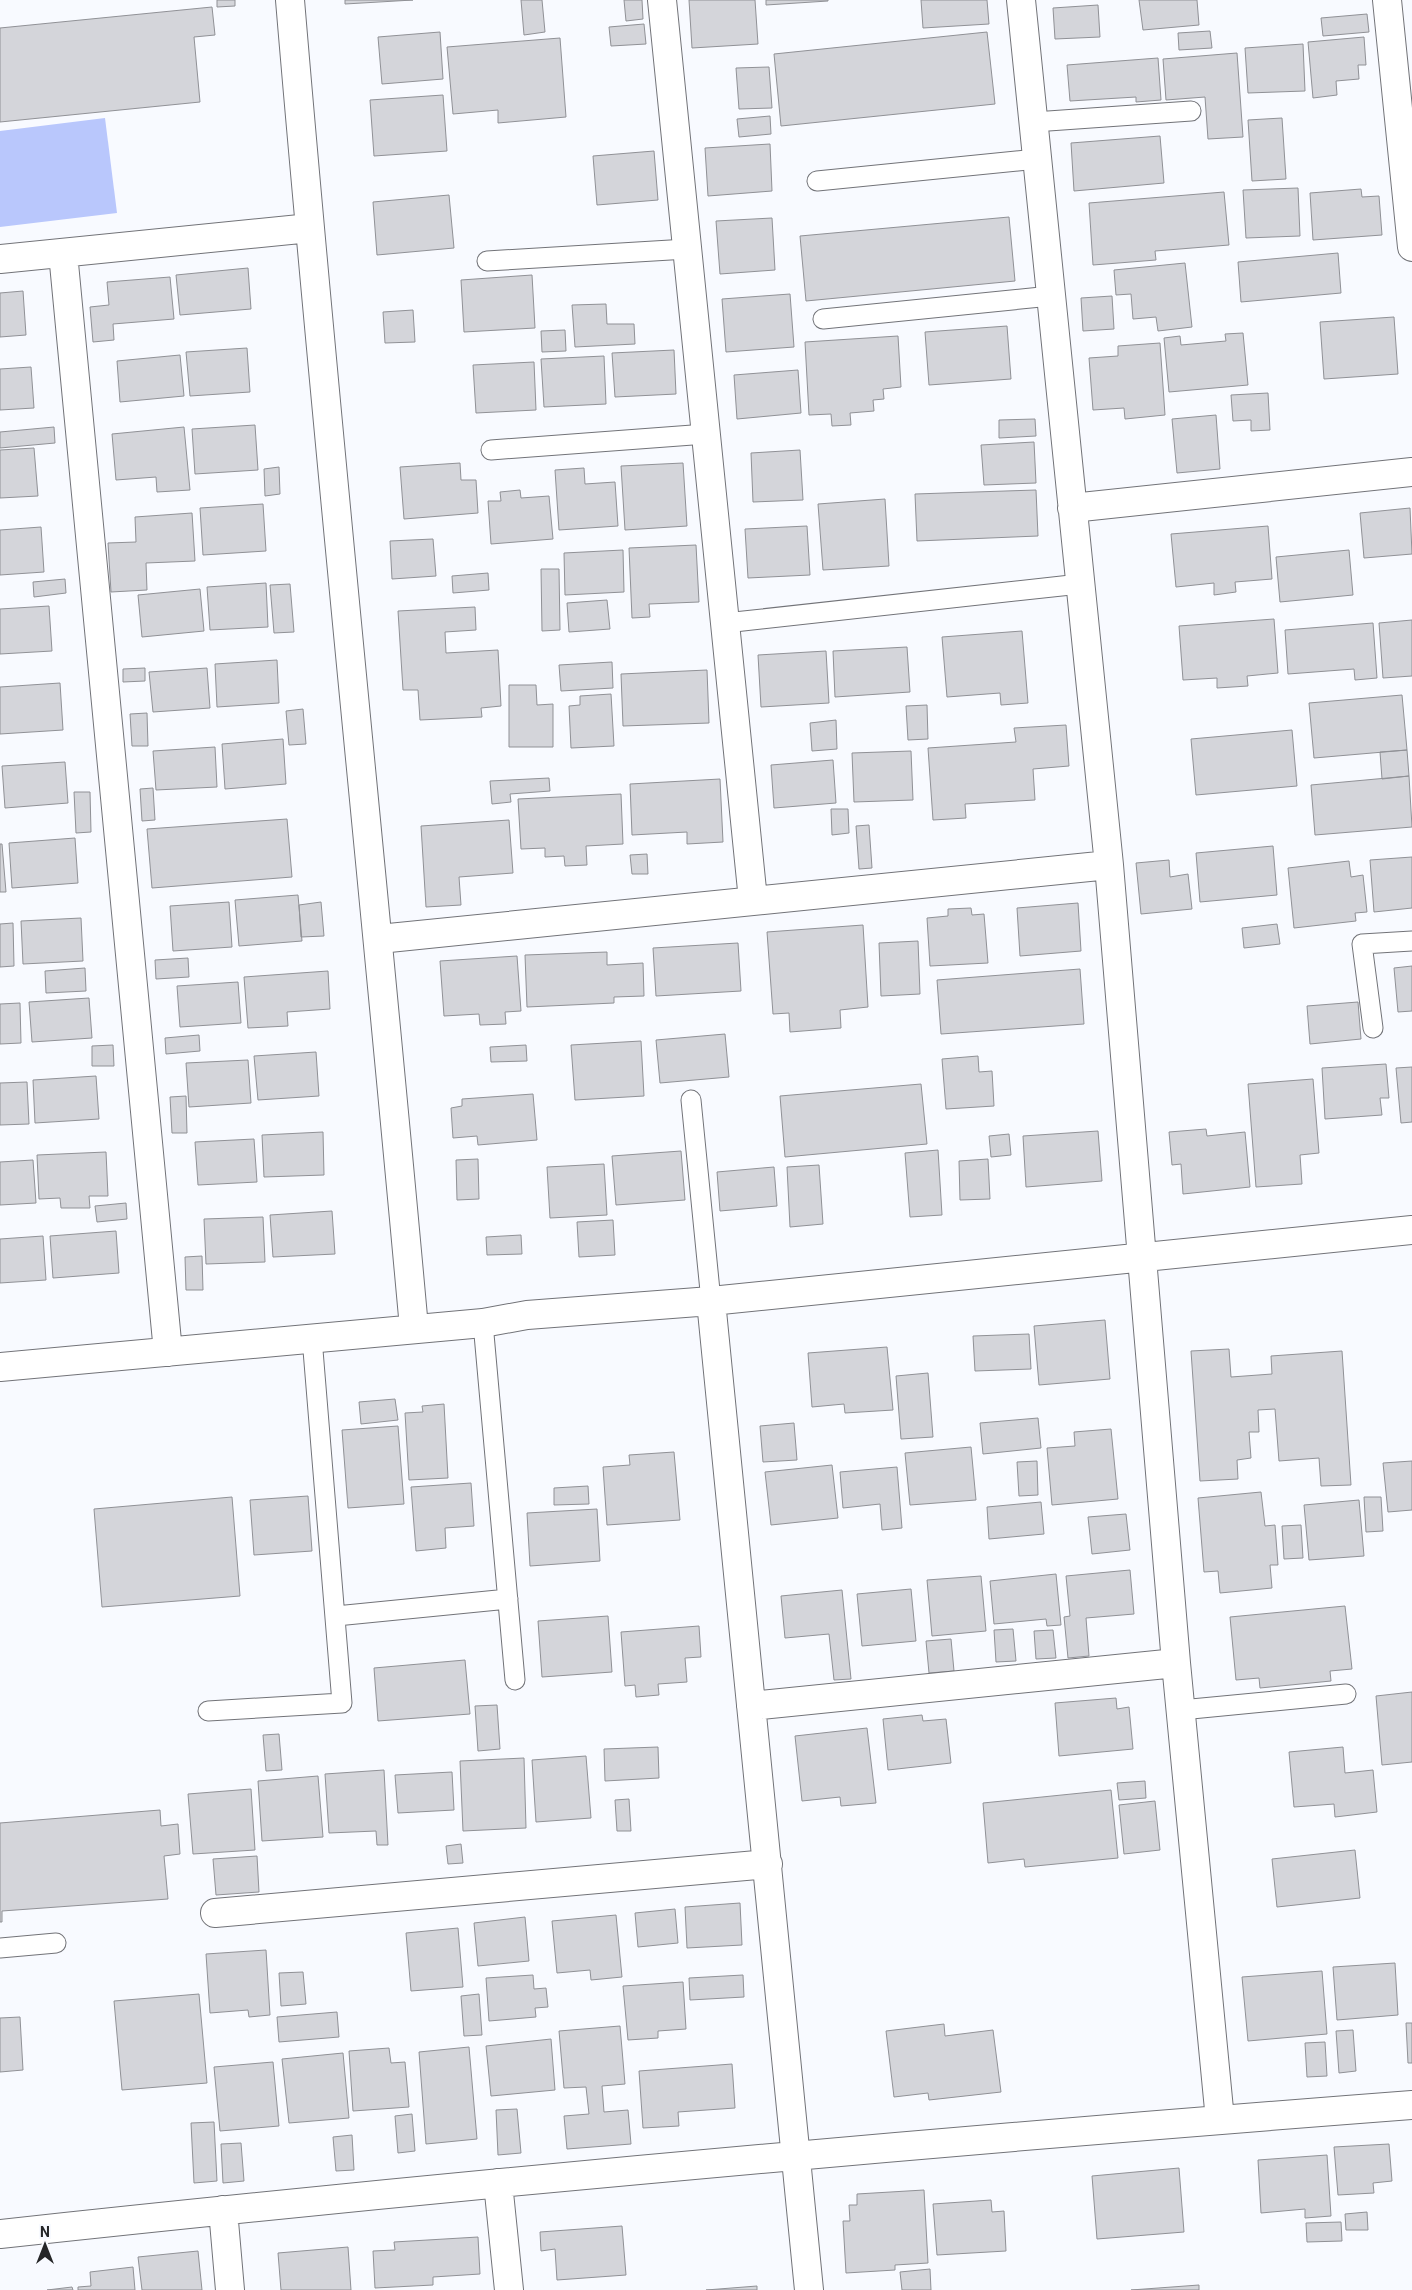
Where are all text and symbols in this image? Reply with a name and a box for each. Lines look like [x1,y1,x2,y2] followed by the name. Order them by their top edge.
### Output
[20,2220,70,2270] north arrow
[40,2224,50,2240] text: N

